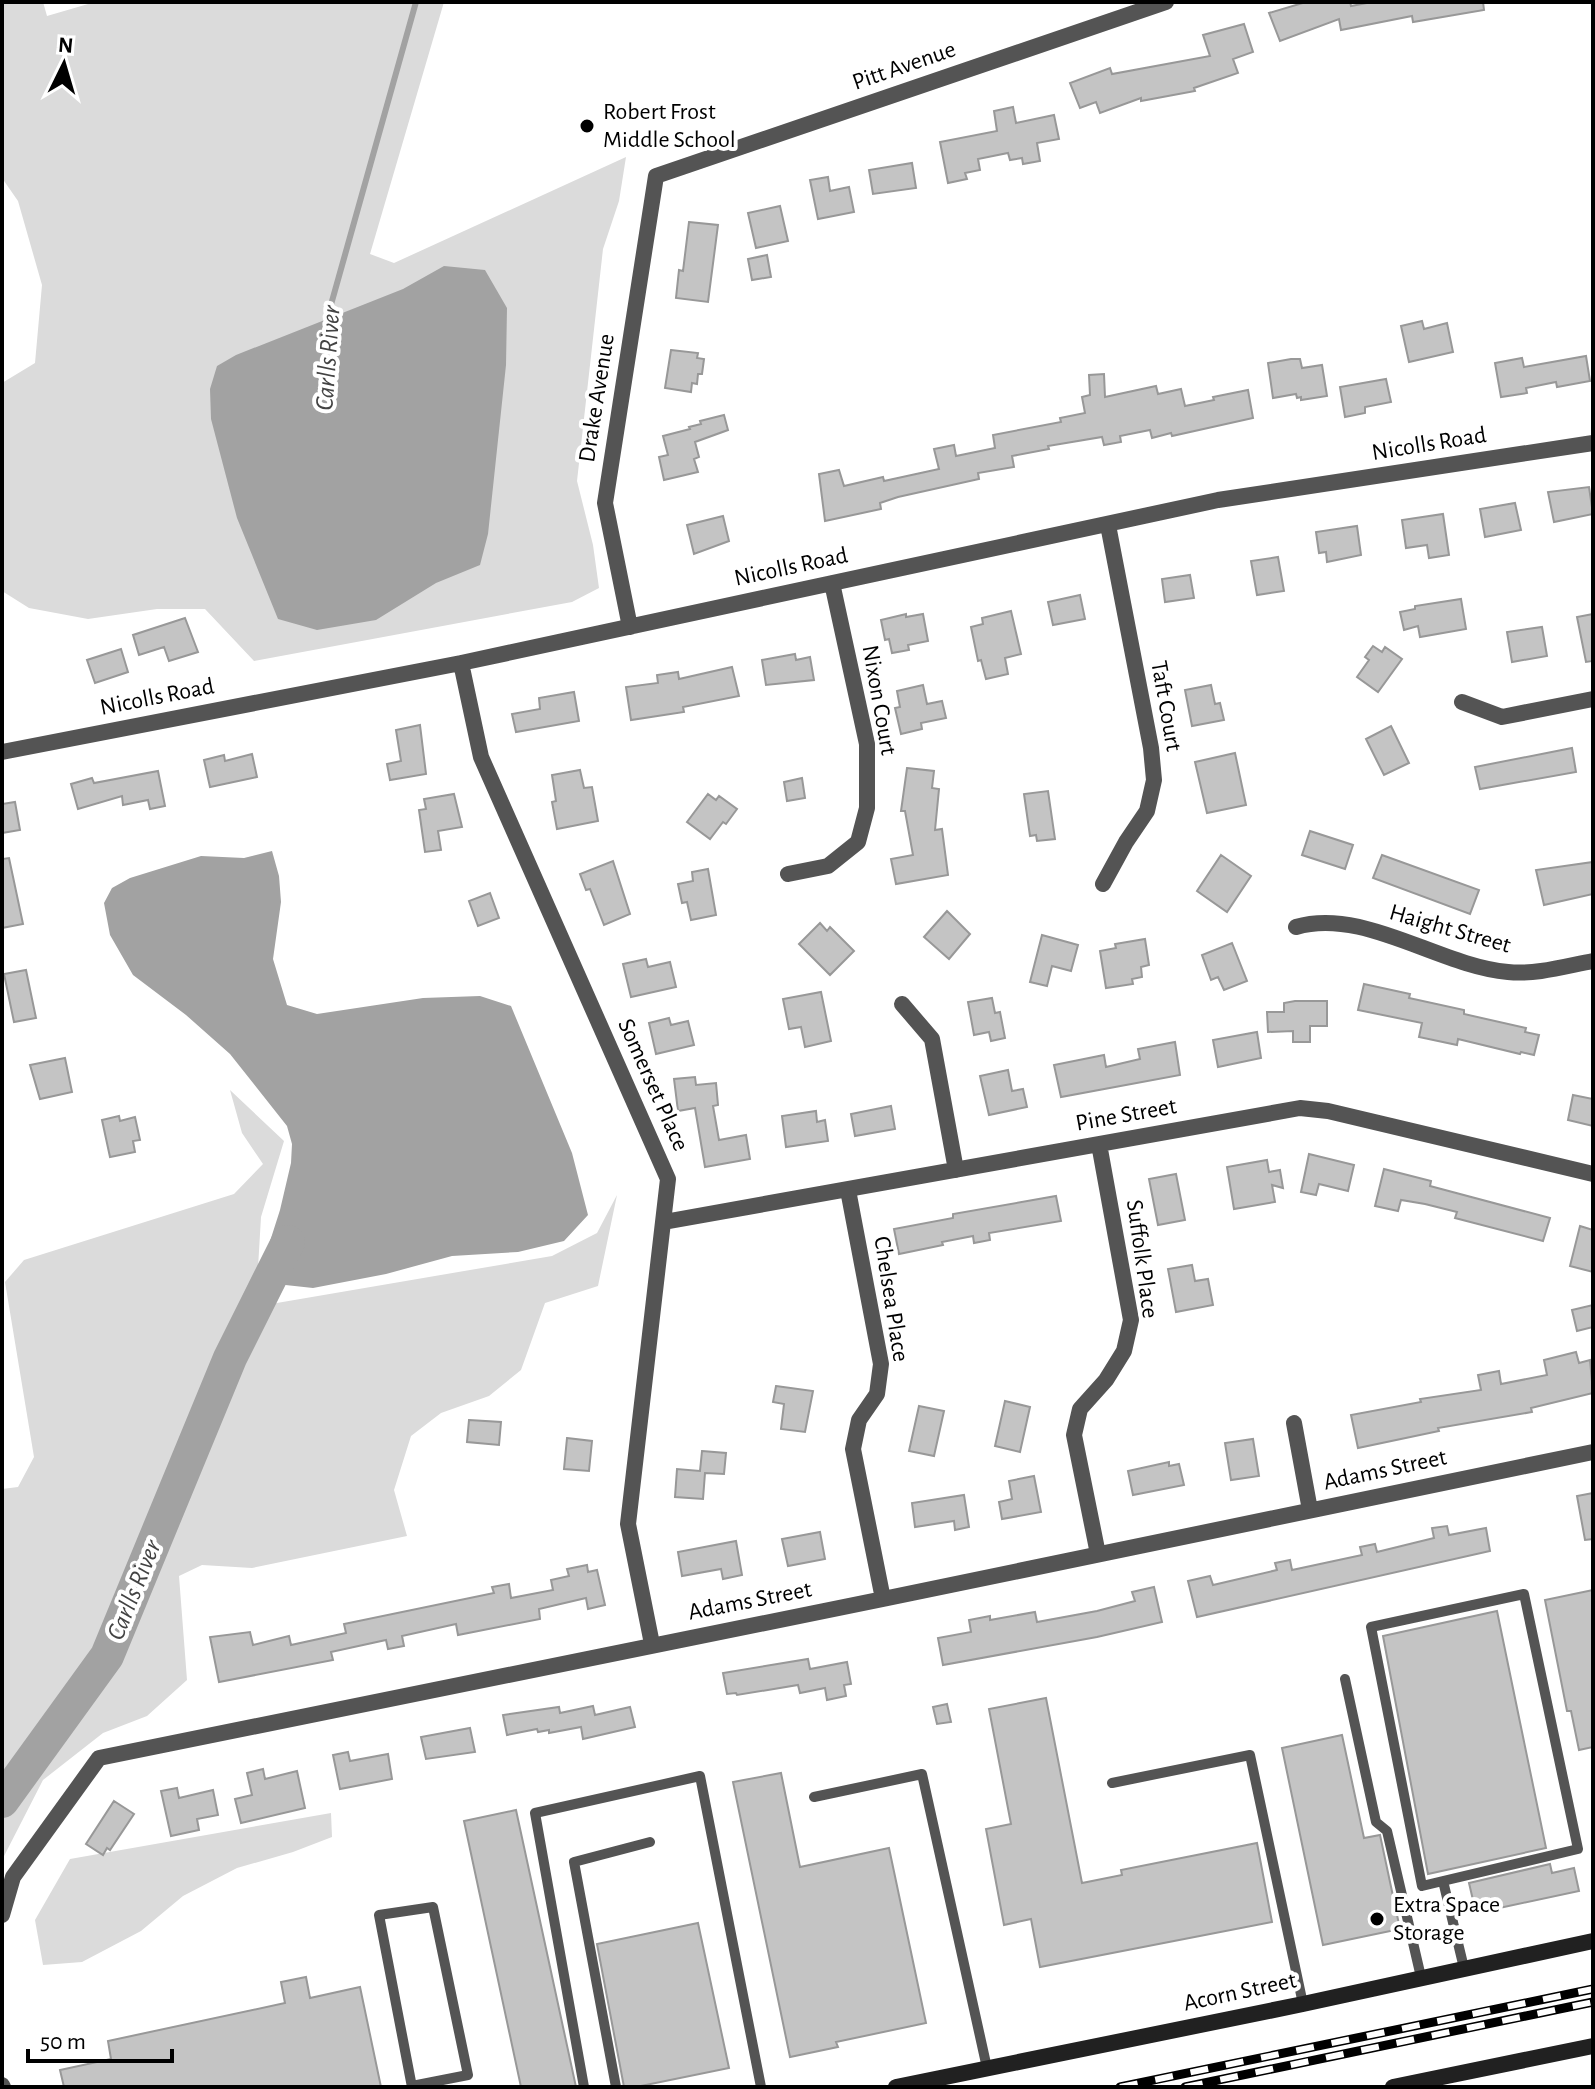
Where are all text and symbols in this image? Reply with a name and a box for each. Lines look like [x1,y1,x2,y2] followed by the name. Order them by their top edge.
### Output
[24,24,104,104] north arrow
[57,33,74,57] text: N
[849,37,959,95] street label: Pitt Avenue
[603,100,736,152] place label: Robert Frost Middle School
[578,117,596,135] marker: Robert Frost Middle School
[311,303,345,411] water label: Carlls River
[575,332,619,464] street label: Drake Avenue
[1370,423,1488,465] street label: Nicolls Road
[732,543,850,591] street label: Nicolls Road
[858,643,901,757] street label: Nixon Court
[1146,659,1186,753] street label: Taft Court
[98,674,216,720] street label: Nicolls Road
[1387,900,1514,958] street label: Haight Street
[613,1015,693,1155] street label: Somerset Place
[1074,1094,1179,1136] street label: Pine Street
[1122,1198,1162,1320] street label: Suffolk Place
[869,1235,913,1363] street label: Chelsea Place
[1321,1445,1449,1495] street label: Adams Street
[102,1535,166,1644] water label: Carlls River
[686,1577,814,1625] street label: Adams Street
[1393,1893,1500,1945] place label: Extra Space Storage
[1368,1910,1386,1928] marker: Extra Space Storage
[1181,1968,1299,2016] street label: Acorn Street
[28,2013,172,2063] scale bar
[40,2030,86,2054] text: 50 m

